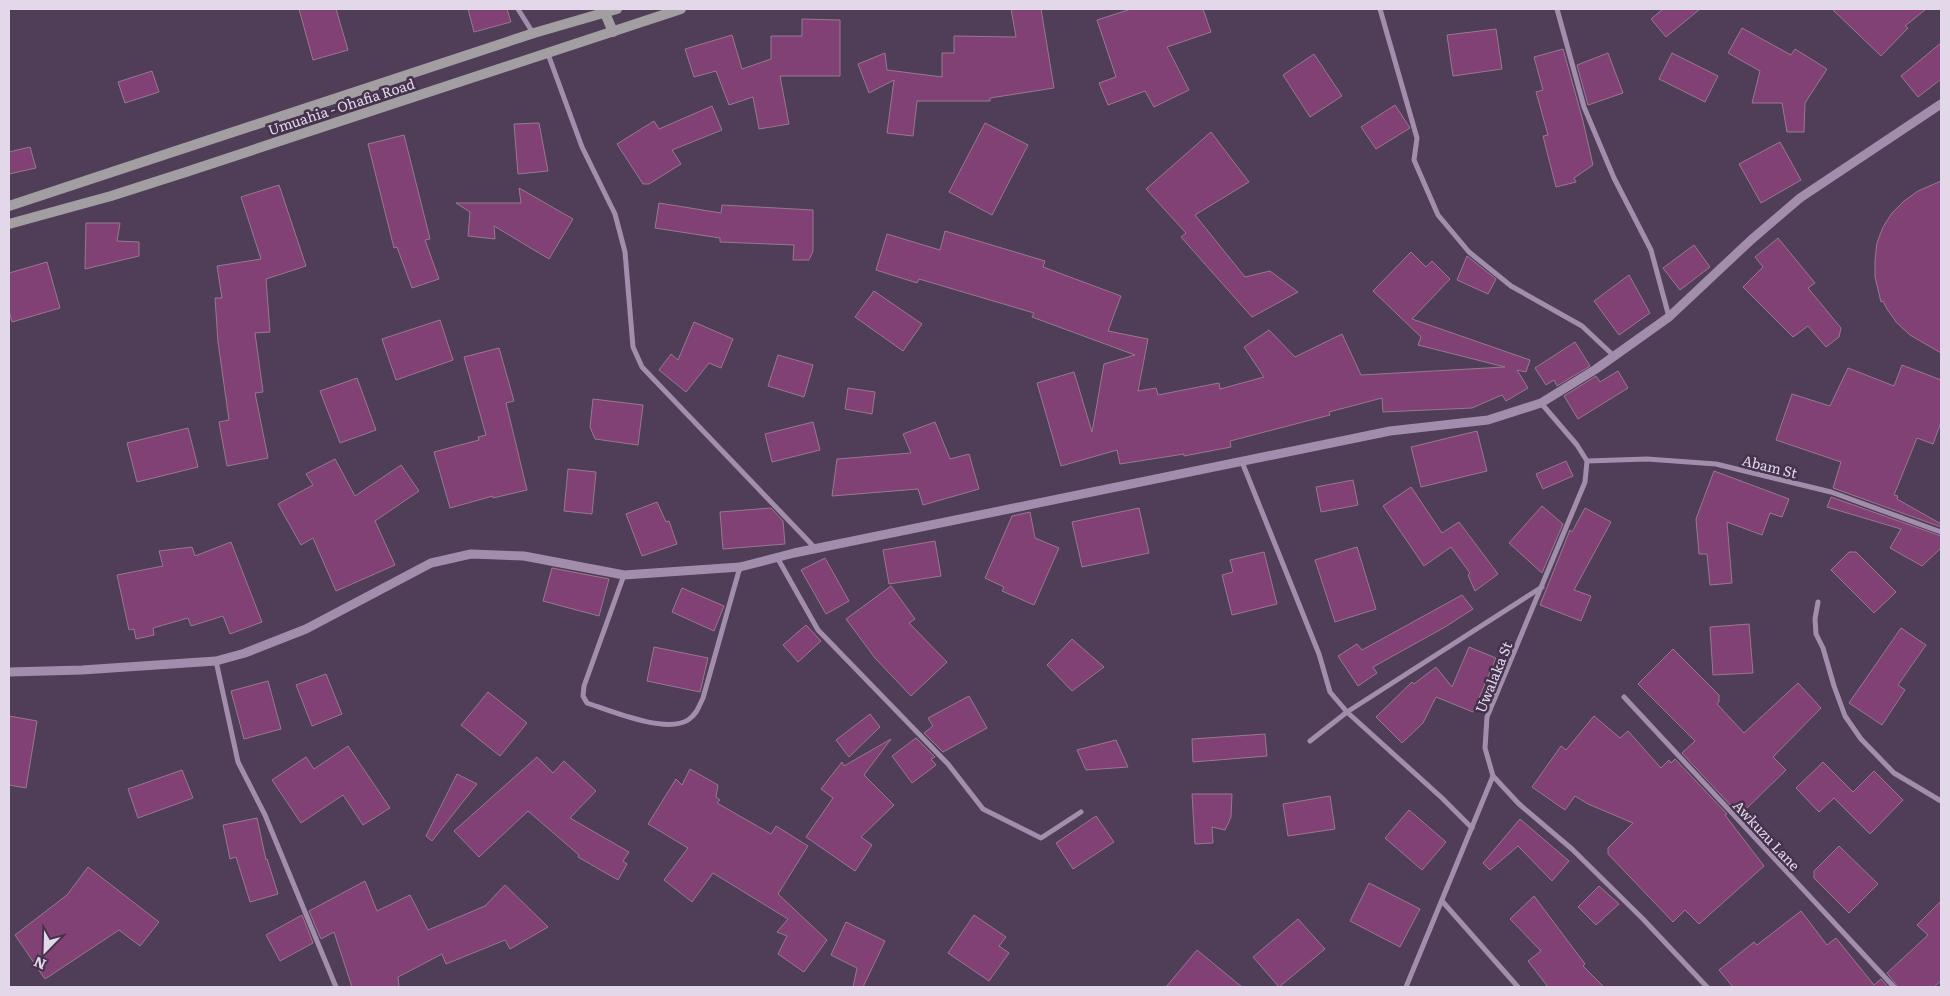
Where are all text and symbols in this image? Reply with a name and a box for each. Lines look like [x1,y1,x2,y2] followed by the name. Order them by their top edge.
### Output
[265,73,417,139] street label: Umuahia - Ohafia Road
[1740,450,1800,483] street label: Abam St
[1470,638,1516,716] street label: Uwalaka St
[1729,795,1805,875] street label: Awkuzu Lane
[20,926,70,976] north arrow
[30,952,49,975] text: N

